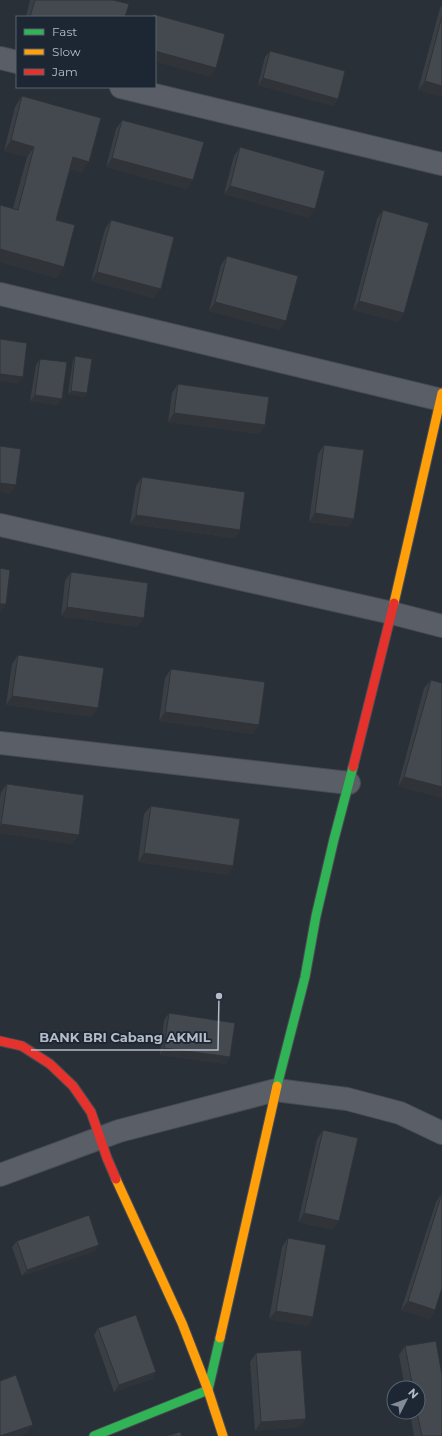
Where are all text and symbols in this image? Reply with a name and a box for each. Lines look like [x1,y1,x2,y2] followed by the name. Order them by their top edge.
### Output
[16,16,156,88] legend
[52,24,77,39] text: Fast
[52,44,81,59] text: Slow
[51,64,78,79] text: Jam
[31,1025,218,1050] callout: BANK BRI Cabang AKMIL
[39,1029,211,1045] text: BANK BRI Cabang AKMIL
[386,1380,426,1420] north arrow
[405,1385,422,1401] text: N

